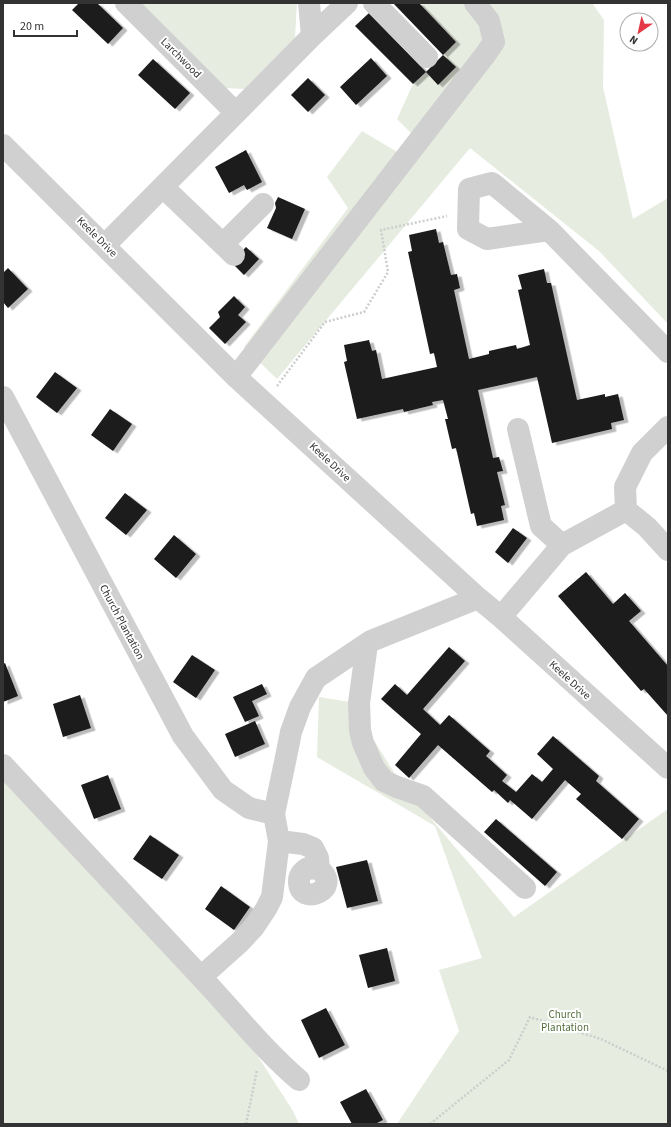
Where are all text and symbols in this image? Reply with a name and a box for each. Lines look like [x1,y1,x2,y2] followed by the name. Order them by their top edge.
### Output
[14,12,77,38] scale bar
[619,12,659,52] north arrow
[20,18,44,35] text: 20 m
[626,32,641,48] text: N
[157,34,205,82] street label: Larchwood
[73,213,121,261] street label: Keele Drive
[306,439,354,485] street label: Keele Drive
[96,582,148,662] street label: Church Plantation
[546,657,595,703] street label: Keele Drive
[541,1007,589,1035] park label: Church Plantation

